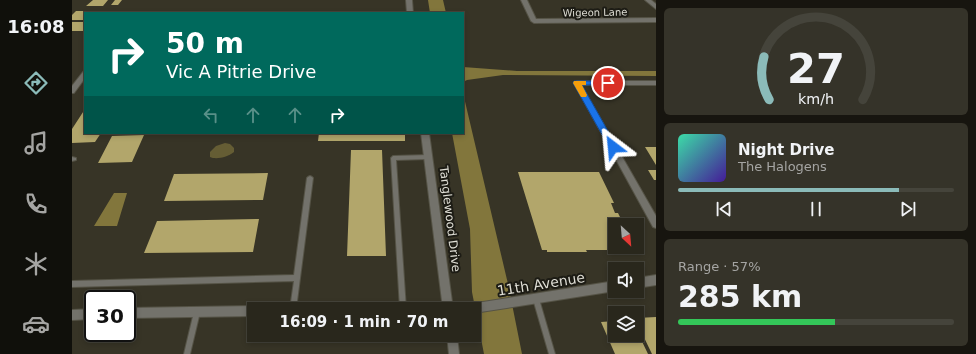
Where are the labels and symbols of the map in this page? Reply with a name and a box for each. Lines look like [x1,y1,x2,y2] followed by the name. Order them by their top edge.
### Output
[563,6,627,19] street label: Wigeon Lane
[591,66,625,100] pin
[592,126,634,168] position arrow
[436,164,463,273] street label: Tanglewood Drive
[608,218,644,254] north arrow
[496,269,586,299] street label: 11th Avenue
[84,290,136,342] speed limit sign: 30

